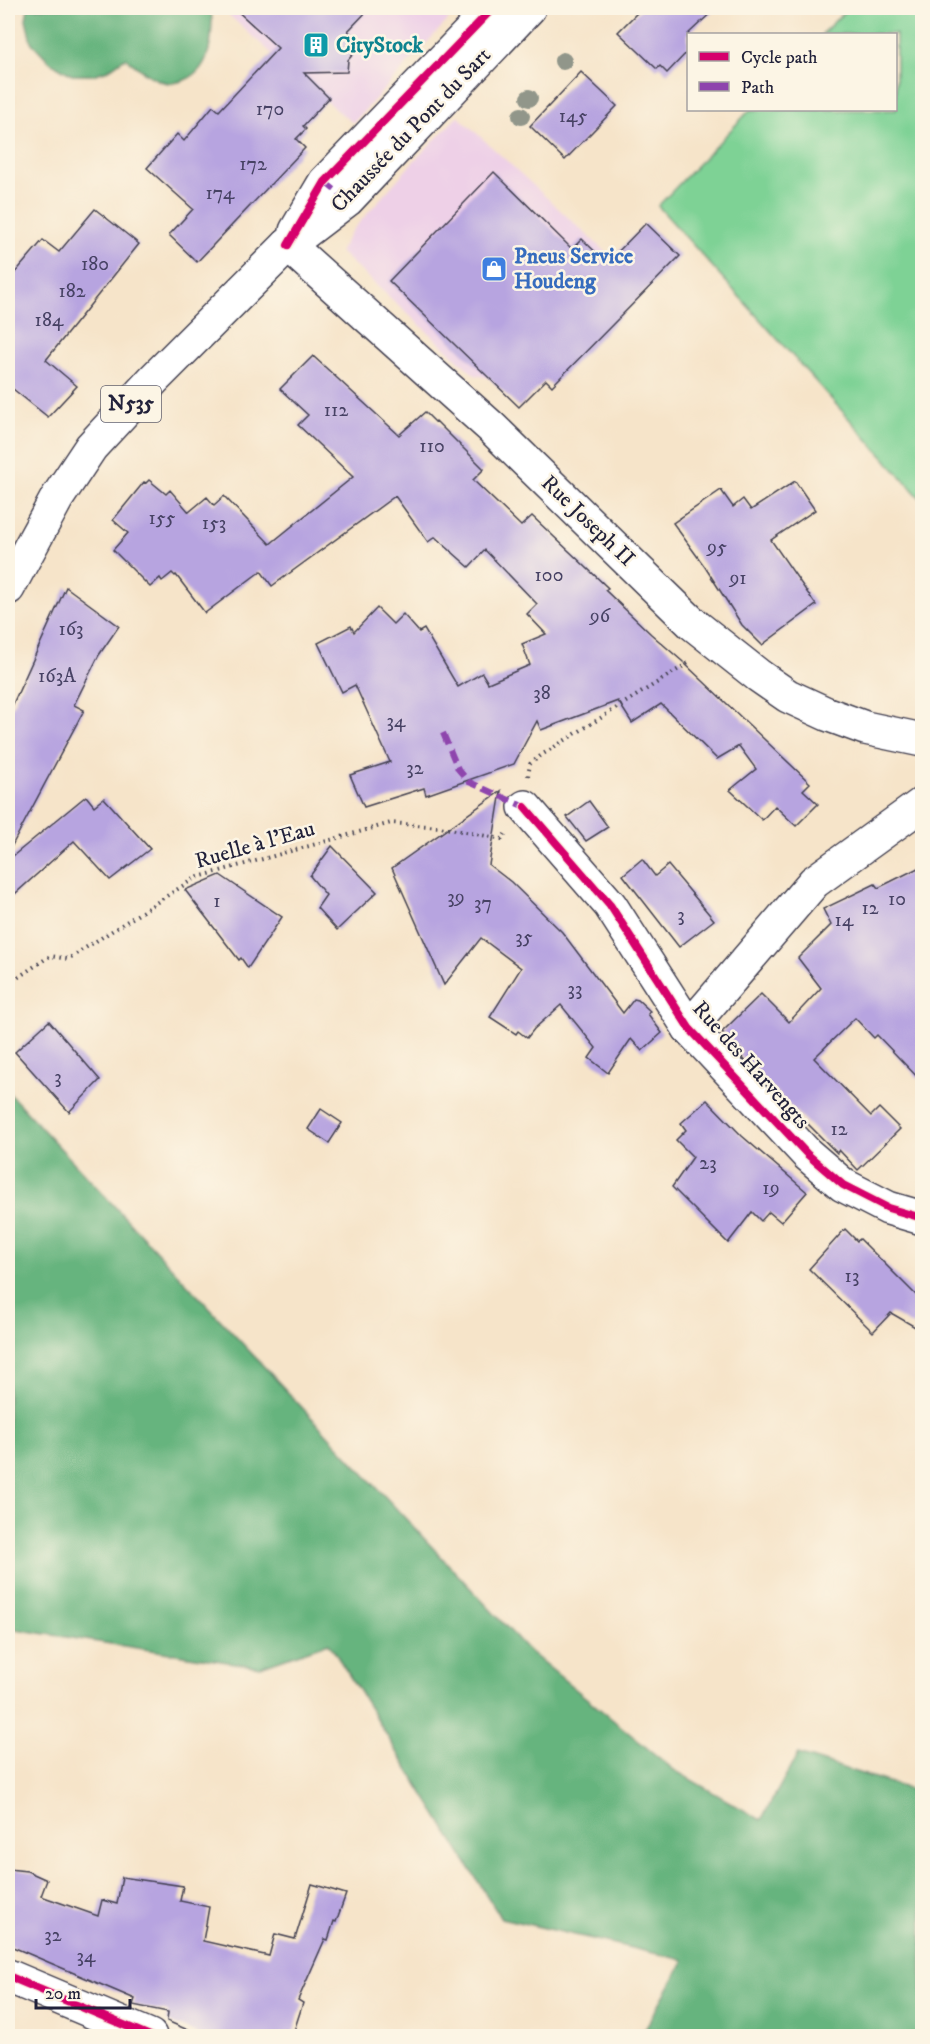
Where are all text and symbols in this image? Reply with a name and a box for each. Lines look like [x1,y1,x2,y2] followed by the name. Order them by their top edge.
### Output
[301,30,331,60] building icon: CityStock
[336,32,424,59] place label: CityStock
[687,33,897,111] legend
[325,42,497,218] street label: Chaussée du Pont du Sart
[741,47,818,69] text: Cycle path
[741,77,775,99] text: Path
[256,97,284,122] house number: 170
[559,104,587,129] house number: 145
[239,152,267,177] house number: 172
[205,181,235,206] house number: 174
[514,243,633,295] place label: Pneus Service Houdeng
[81,252,109,277] house number: 180
[479,254,509,284] shop icon: Pneus Service Houdeng
[58,279,86,304] house number: 182
[35,308,64,333] house number: 184
[101,386,161,422] road number: N535
[324,398,348,423] house number: 112
[419,434,445,459] house number: 110
[535,470,641,572] street label: Rue Joseph II
[148,506,176,531] house number: 155
[202,511,226,536] house number: 153
[706,535,727,560] house number: 95
[535,563,563,588] house number: 100
[728,566,747,591] house number: 91
[589,604,611,629] house number: 96
[58,617,84,642] house number: 163
[38,664,76,689] house number: 163A
[533,681,551,706] house number: 38
[387,709,406,734] house number: 34
[406,756,424,781] house number: 32
[192,815,318,875] street label: Ruelle à l'Eau
[447,885,465,910] house number: 39
[888,887,906,912] house number: 10
[213,889,221,914] house number: 1
[474,891,492,916] house number: 37
[861,896,879,921] house number: 12
[677,903,685,928] house number: 3
[835,908,854,933] house number: 14
[515,925,533,950] house number: 35
[568,977,582,1002] house number: 33
[686,995,816,1135] street label: Rue des Harvengts
[54,1065,62,1090] house number: 3
[830,1117,848,1142] house number: 12
[699,1151,717,1176] house number: 23
[762,1176,780,1201] house number: 19
[845,1264,859,1289] house number: 13
[44,1923,62,1948] house number: 32
[77,1944,96,1969] house number: 34
[36,1972,130,2010] scale bar
[45,1983,81,2005] text: 20 m

